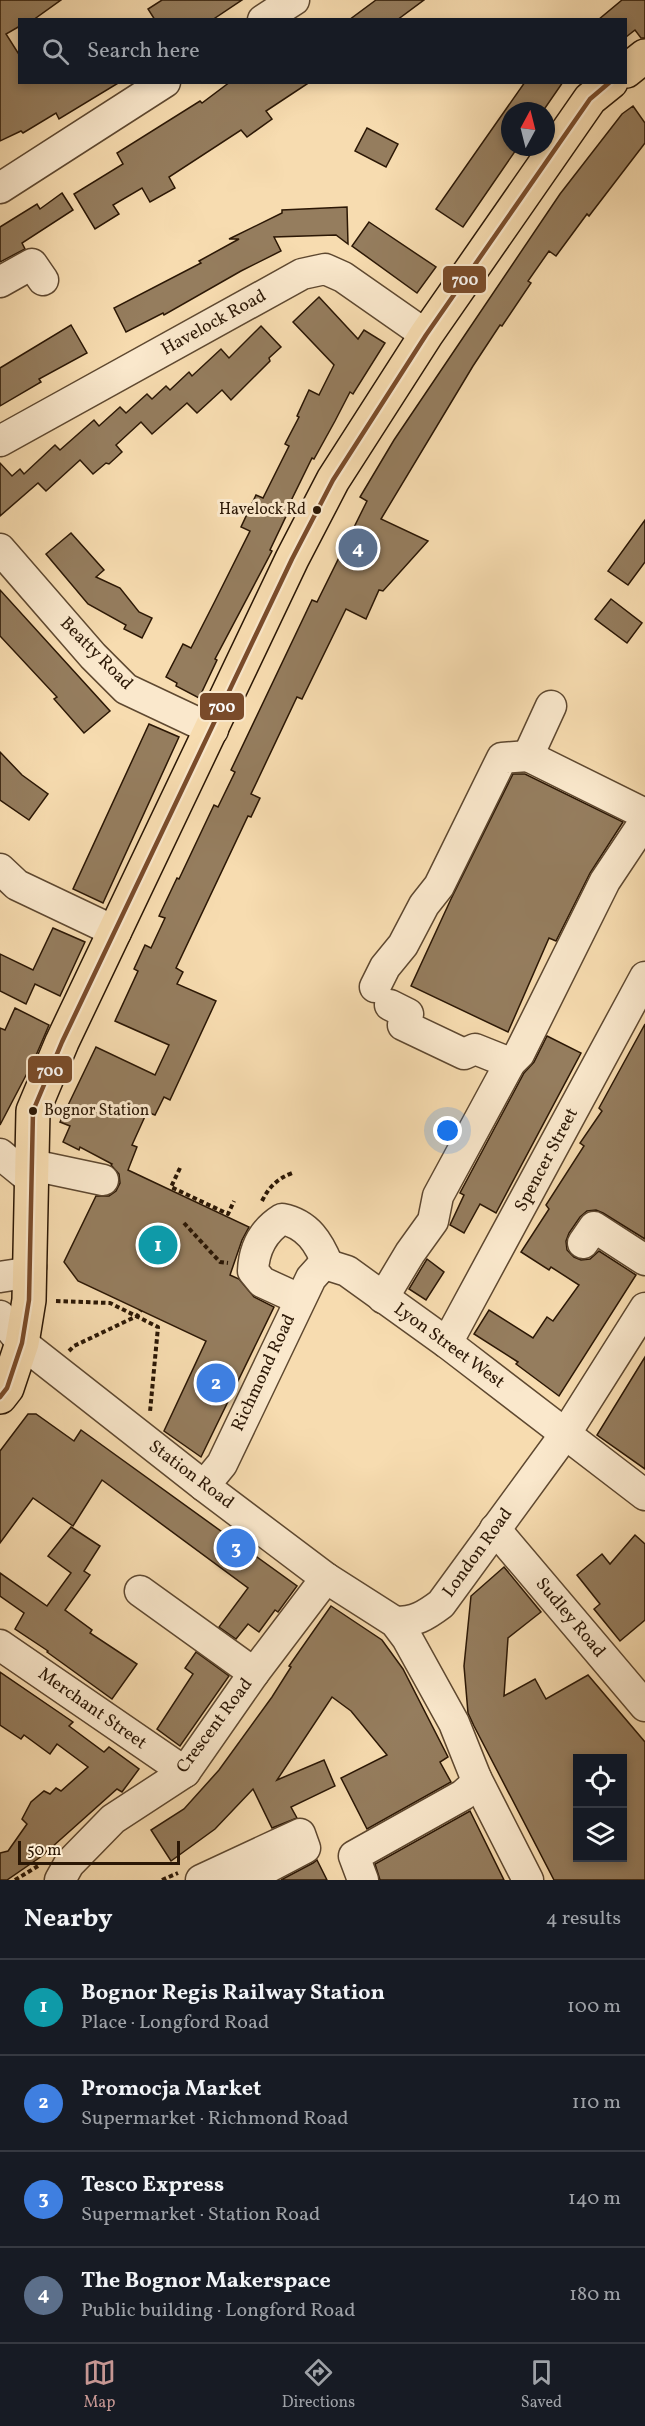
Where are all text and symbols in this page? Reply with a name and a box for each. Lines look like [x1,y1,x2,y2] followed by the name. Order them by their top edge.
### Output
[18,18,627,84] search box
[39,35,72,68] icon: search
[87,36,200,67] text: Search here
[501,102,555,156] north arrow
[442,265,487,294] line badge: 700
[452,270,479,292] text: 700
[157,284,271,362] street label: Havelock Road
[219,499,306,521] place label: Havelock Rd
[311,504,323,516] marker: Havelock Rd
[338,526,378,570] pin: 4
[54,612,138,696] street label: Beatty Road
[199,692,245,721] line badge: 700
[209,697,236,719] text: 700
[27,1055,73,1084] line badge: 700
[37,1061,64,1083] text: 700
[44,1100,149,1122] place label: Bognor Station
[509,1104,585,1216] street label: Spencer Street
[27,1105,39,1117] marker: Bognor Station
[433,1116,462,1145] your location
[138,1222,178,1268] pin: 1
[388,1297,510,1395] street label: Lyon Street West
[226,1310,302,1436] street label: Richmond Road
[196,1360,236,1406] pin: 2
[143,1435,239,1515] street label: Station Road
[437,1503,519,1603] street label: London Road
[216,1526,256,1570] pin: 3
[529,1573,611,1663] street label: Sudley Road
[33,1662,151,1756] street label: Merchant Street
[171,1673,259,1779] street label: Crescent Road
[573,1754,627,1862] map controls
[573,1754,627,1808] button: locate
[573,1808,627,1862] button: layers
[18,1838,180,1866] scale bar
[27,1840,61,1862] text: 50 m
[24,1901,113,1937] text: Nearby
[546,1905,621,1933] text: 4 results
[81,1978,385,2009] text: Bognor Regis Railway Station
[39,1993,48,2021] text: 1
[567,1993,621,2021] text: 100 m
[81,2009,269,2037] text: Place · Longford Road
[81,2074,261,2105] text: Promocja Market
[38,2089,49,2117] text: 2
[572,2089,621,2117] text: 110 m
[81,2105,348,2133] text: Supermarket · Richmond Road
[81,2170,224,2201] text: Tesco Express
[38,2185,49,2213] text: 3
[568,2185,621,2213] text: 140 m
[81,2201,320,2229] text: Supermarket · Station Road
[81,2266,331,2297] text: The Bognor Makerspace
[37,2281,50,2309] text: 4
[569,2281,621,2309] text: 180 m
[81,2297,355,2325] text: Public building · Longford Road
[83,2356,116,2414] tab: Map
[282,2356,355,2414] tab: Directions
[521,2356,562,2414] tab: Saved

